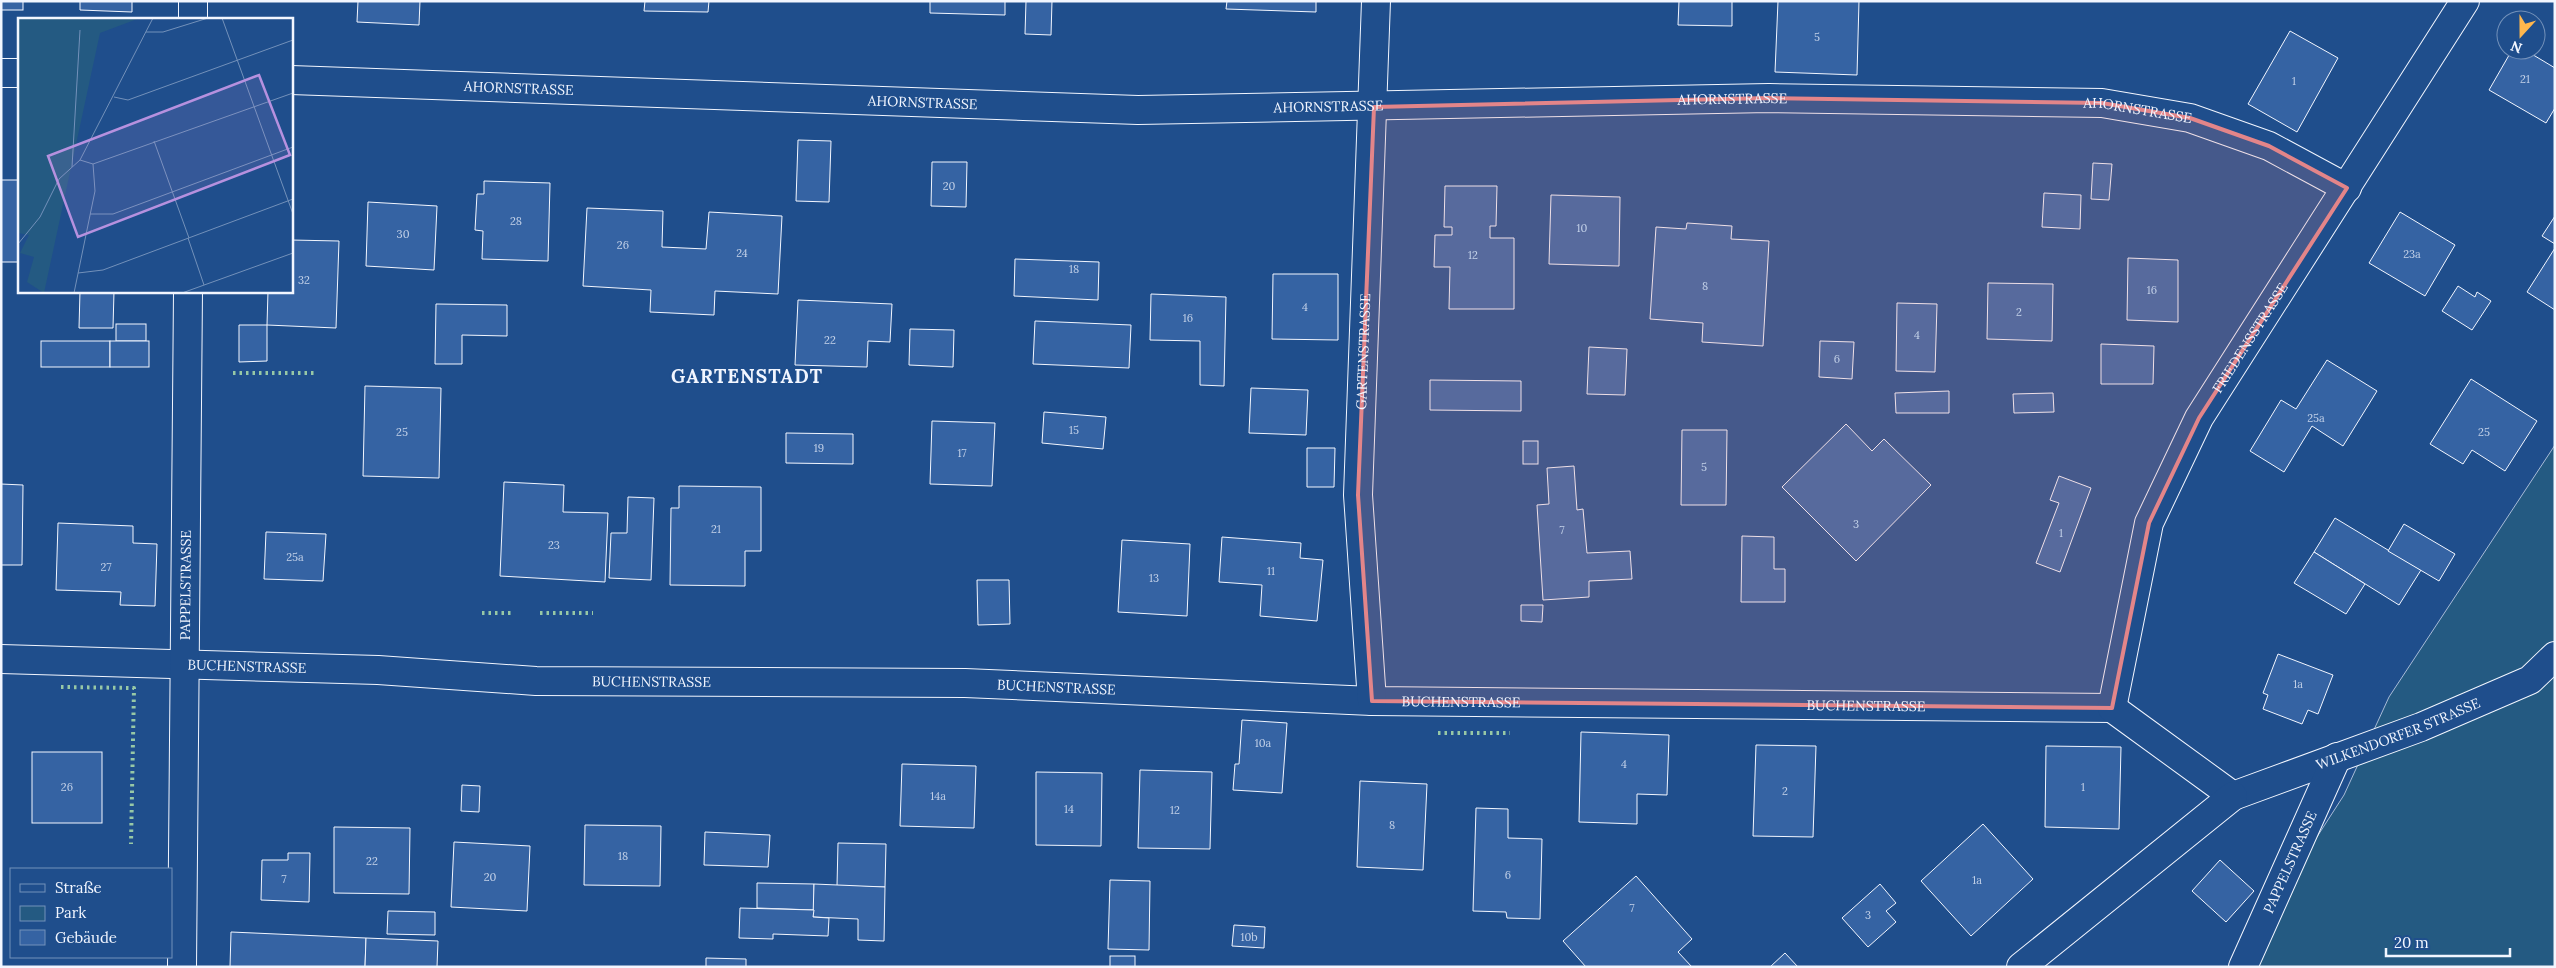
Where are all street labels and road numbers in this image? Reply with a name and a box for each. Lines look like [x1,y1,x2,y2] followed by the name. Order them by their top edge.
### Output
[463,77,574,99] street label: AHORNSTRASSE
[1676,89,1788,109] street label: AHORNSTRASSE
[866,91,978,113] street label: AHORNSTRASSE
[2082,94,2194,127] street label: AHORNSTRASSE
[1272,96,1384,116] street label: AHORNSTRASSE
[2208,279,2292,396] street label: FRIEDENSSTRASSE
[1352,293,1374,410] street label: GARTENSTRASSE
[176,530,195,640] street label: PAPPELSTRASSE
[187,655,307,677] street label: BUCHENSTRASSE
[592,672,711,691] street label: BUCHENSTRASSE
[997,675,1116,699] street label: BUCHENSTRASSE
[1401,692,1521,711] street label: BUCHENSTRASSE
[2314,694,2483,774] street label: WILKENDORFER STRASSE
[1806,696,1926,715] street label: BUCHENSTRASSE
[2259,808,2321,916] street label: PAPPELSTRASSE

